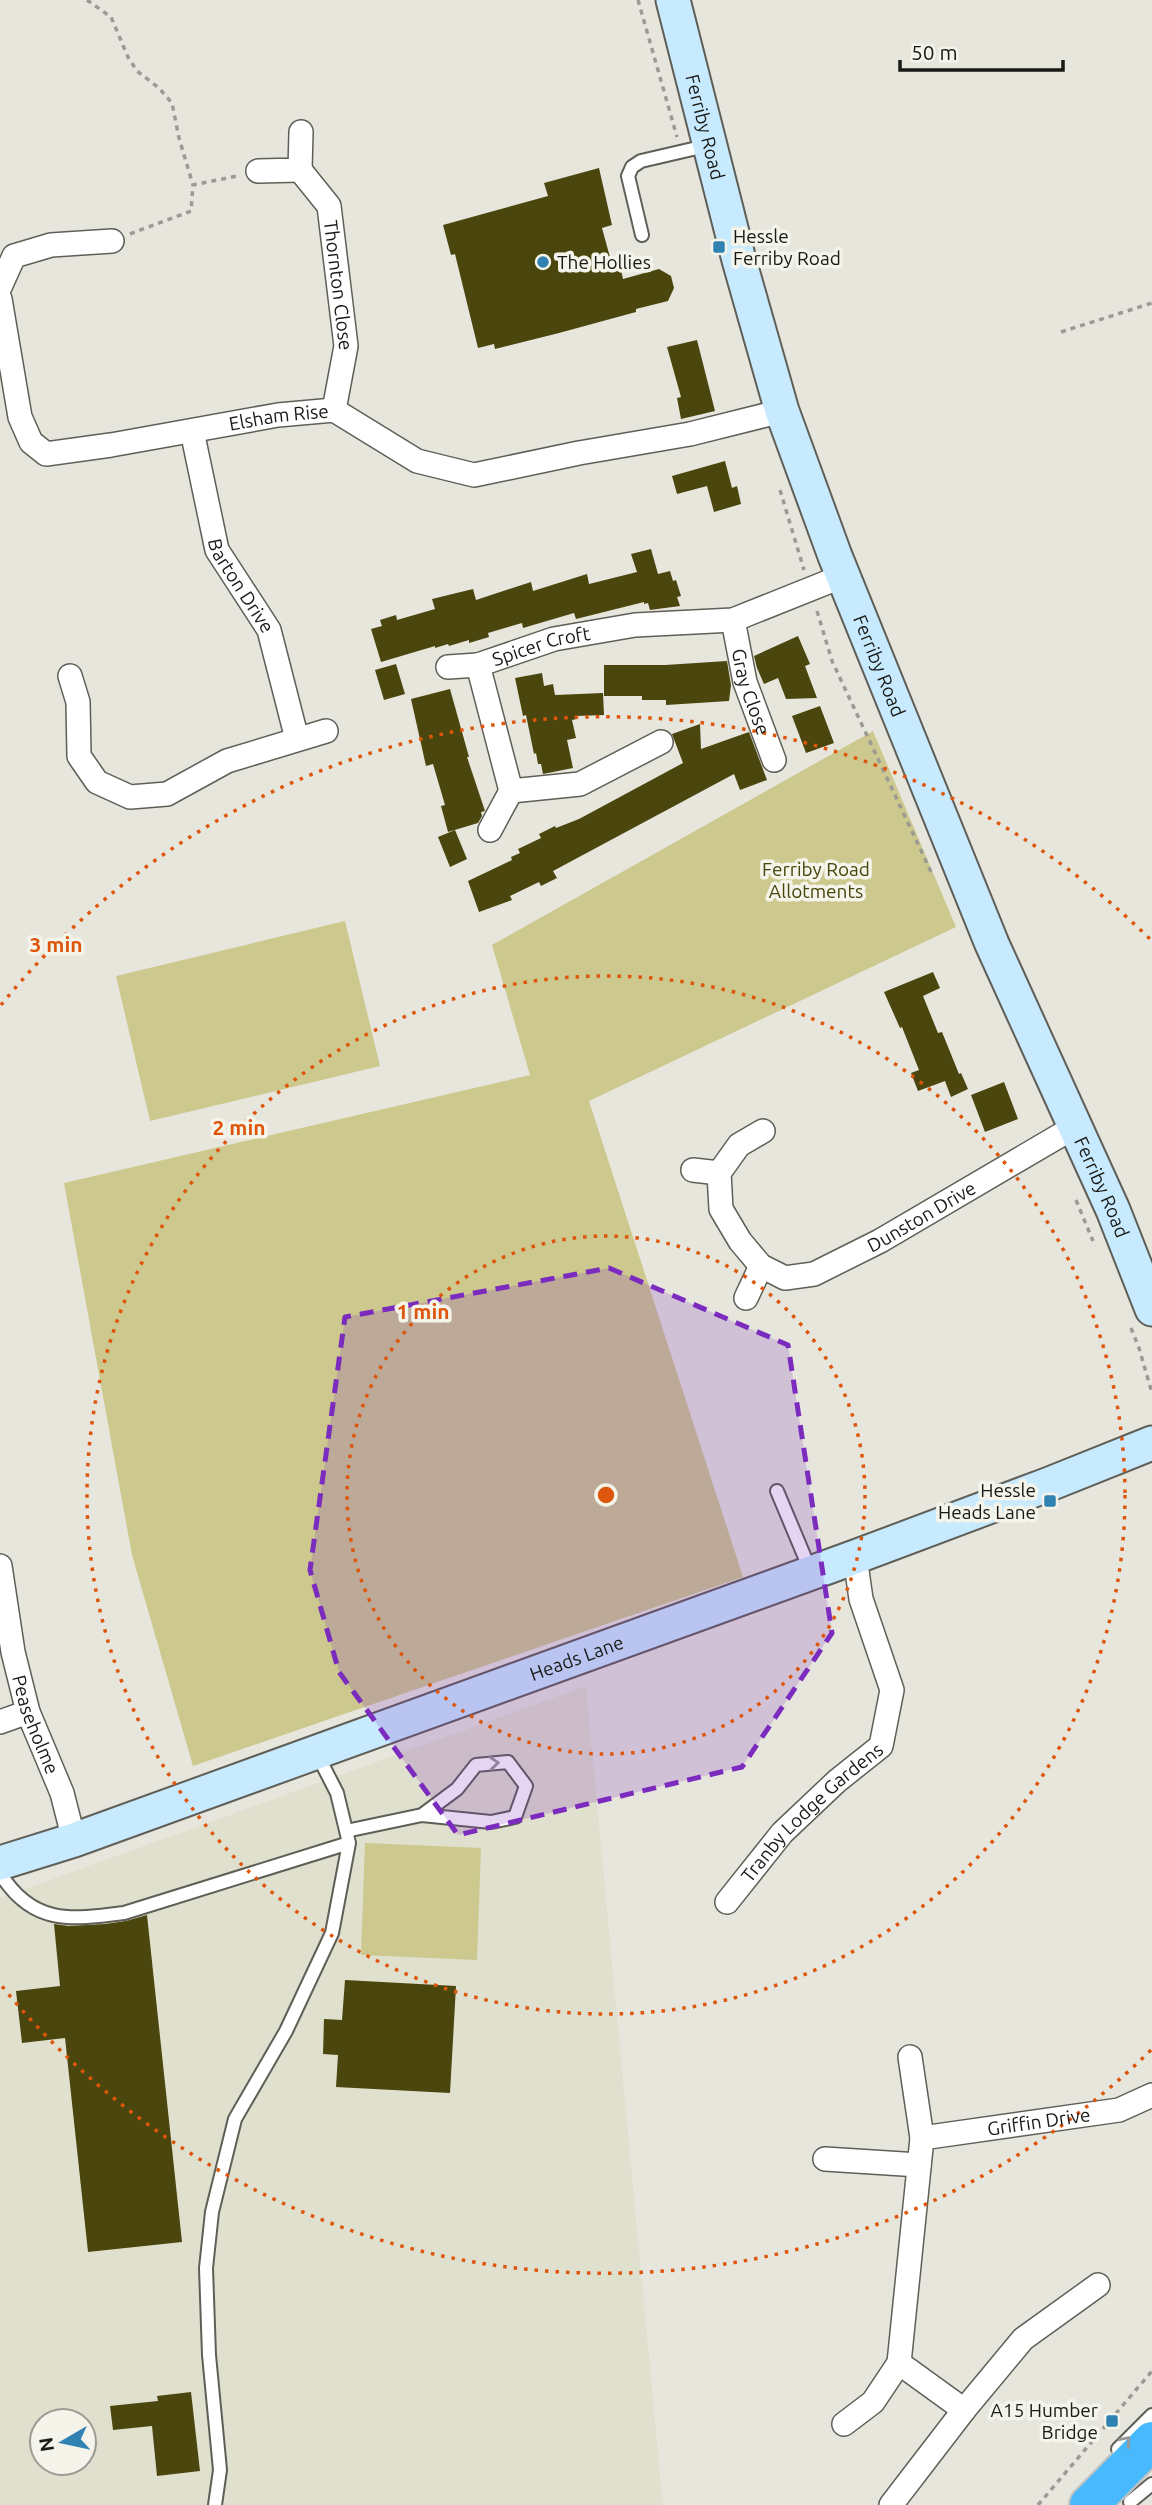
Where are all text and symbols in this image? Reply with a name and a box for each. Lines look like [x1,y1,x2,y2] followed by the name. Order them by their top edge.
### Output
[900,28,1063,72] scale bar
[911,40,958,64] text: 50 m
[681,72,729,182] street label: Ferriby Road
[320,219,357,352] street label: Thornton Close
[733,225,841,269] place label: Hessle Ferriby Road
[711,239,727,255] marker: Hessle Ferriby Road
[557,251,651,273] place label: The Hollies
[535,254,551,270] marker: The Hollies
[227,400,330,435] street label: Elsham Rise
[204,536,279,637] street label: Barton Drive
[849,612,910,720] street label: Ferriby Road
[489,622,592,670] street label: Spicer Croft
[728,647,775,738] street label: Gray Close
[762,858,870,902] park label: Ferriby Road Allotments
[29,932,83,956] text: 3 min
[212,1115,266,1139] text: 2 min
[1070,1133,1134,1241] street label: Ferriby Road
[863,1176,980,1257] street label: Dunston Drive
[396,1299,450,1323] text: 1 min
[938,1479,1036,1523] place label: Hessle Heads Lane
[594,1483,618,1507] centre of rings
[1042,1493,1058,1509] marker: Hessle Heads Lane
[527,1631,626,1685] street label: Heads Lane
[8,1673,64,1777] street label: Peaseholme
[736,1738,887,1886] street label: Tranby Lodge Gardens
[489,1756,500,1771] one-way arrow
[986,2103,1092,2140] street label: Griffin Drive
[991,2399,1098,2443] place label: A15 Humber Bridge
[28,2407,98,2477] north arrow
[1104,2413,1120,2429] marker: A15 Humber Bridge
[34,2436,58,2453] text: N
[1118,2436,1130,2449] one-way arrow

